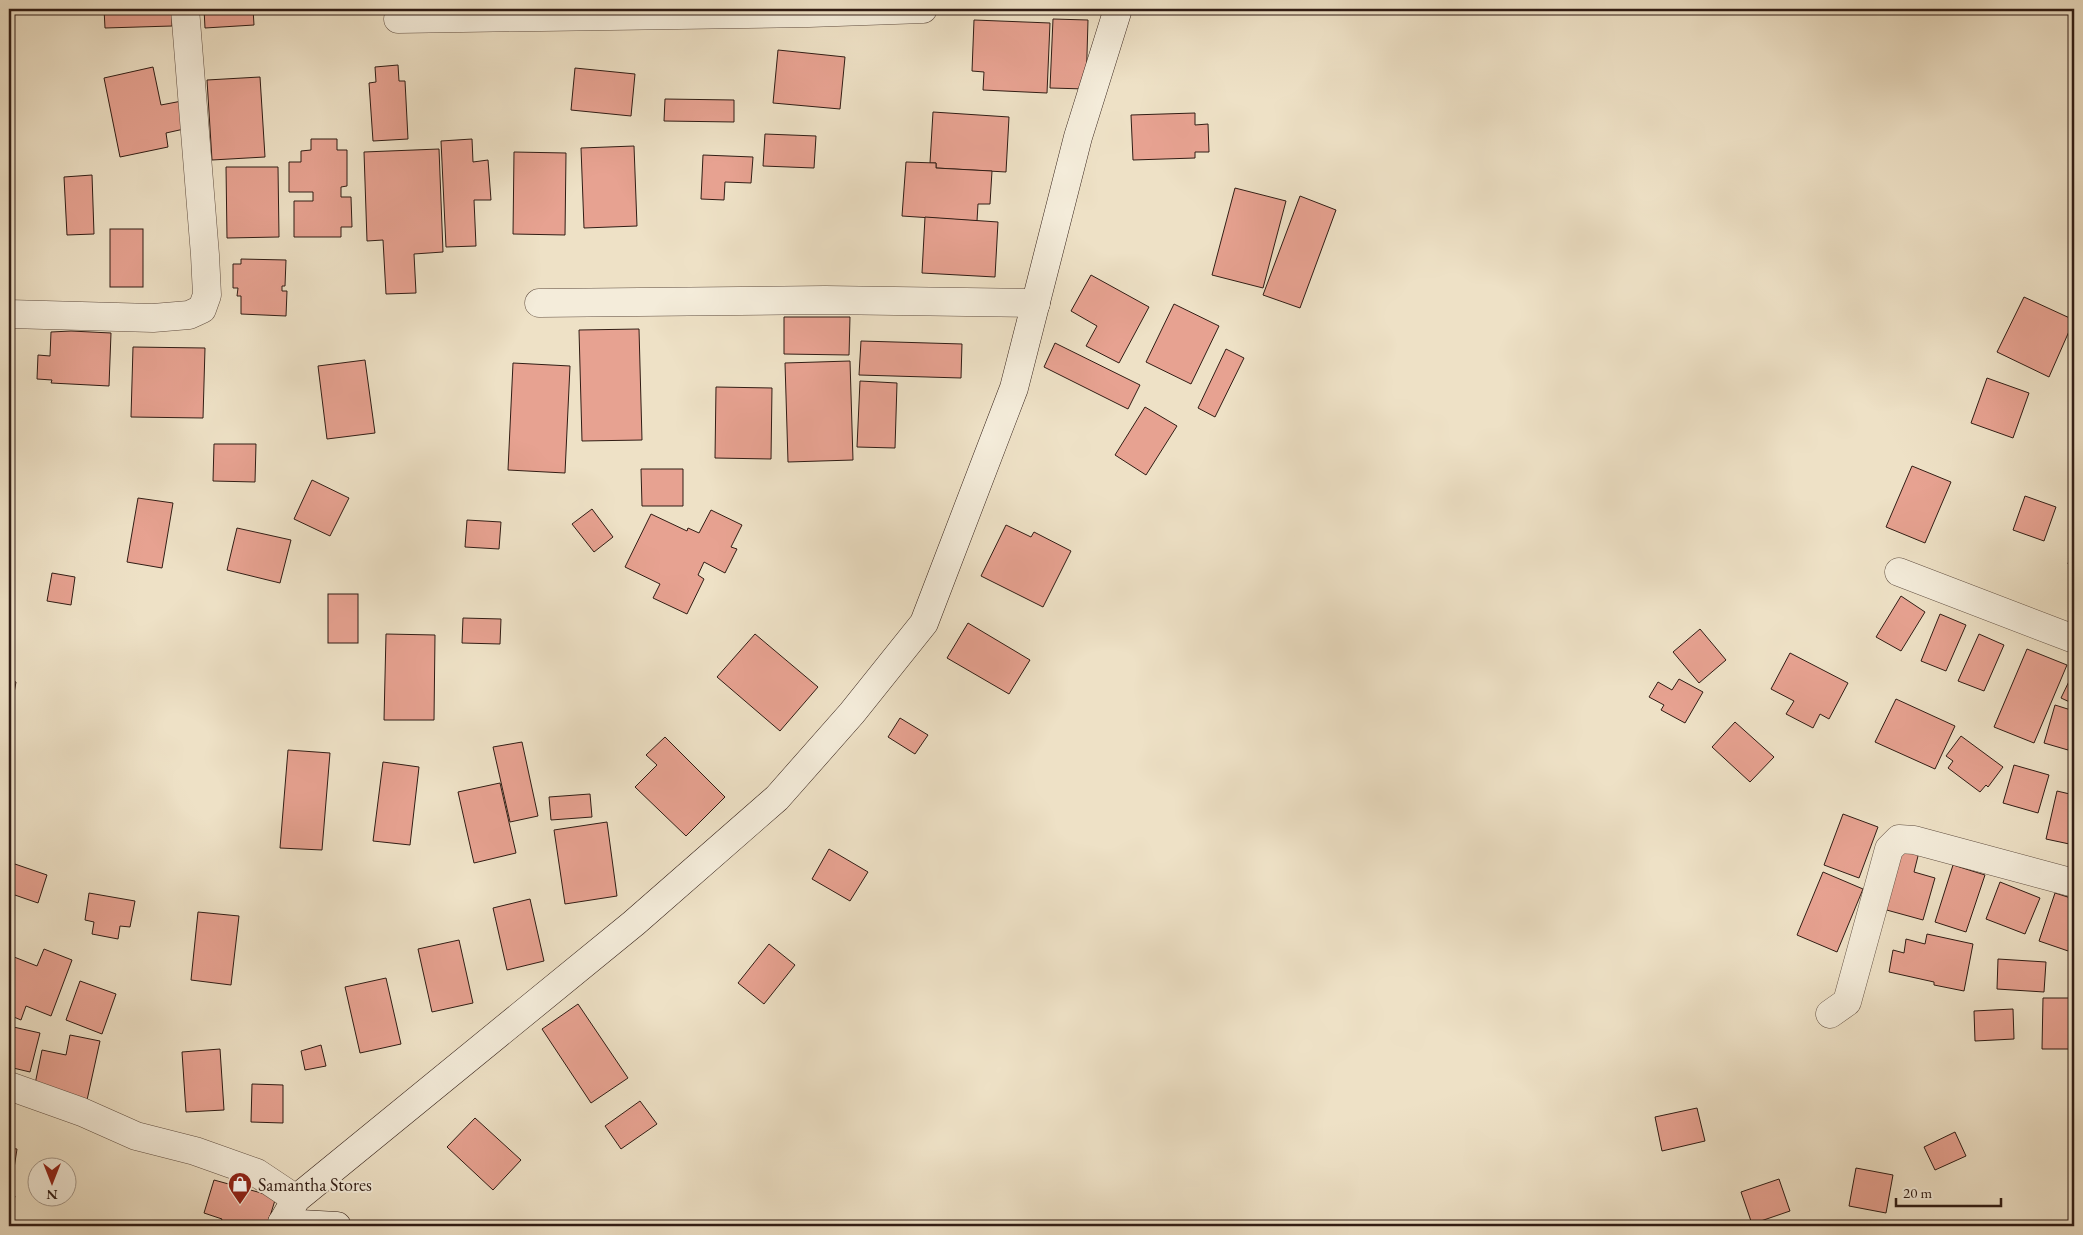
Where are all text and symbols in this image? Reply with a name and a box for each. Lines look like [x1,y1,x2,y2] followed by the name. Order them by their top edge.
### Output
[28,1158,78,1208] north arrow
[227,1171,253,1205] shop icon: Samantha Stores
[258,1173,372,1196] place label: Samantha Stores
[1896,1175,2000,1207] scale bar
[1903,1183,1932,1202] text: 20 m
[46,1186,58,1204] text: N

